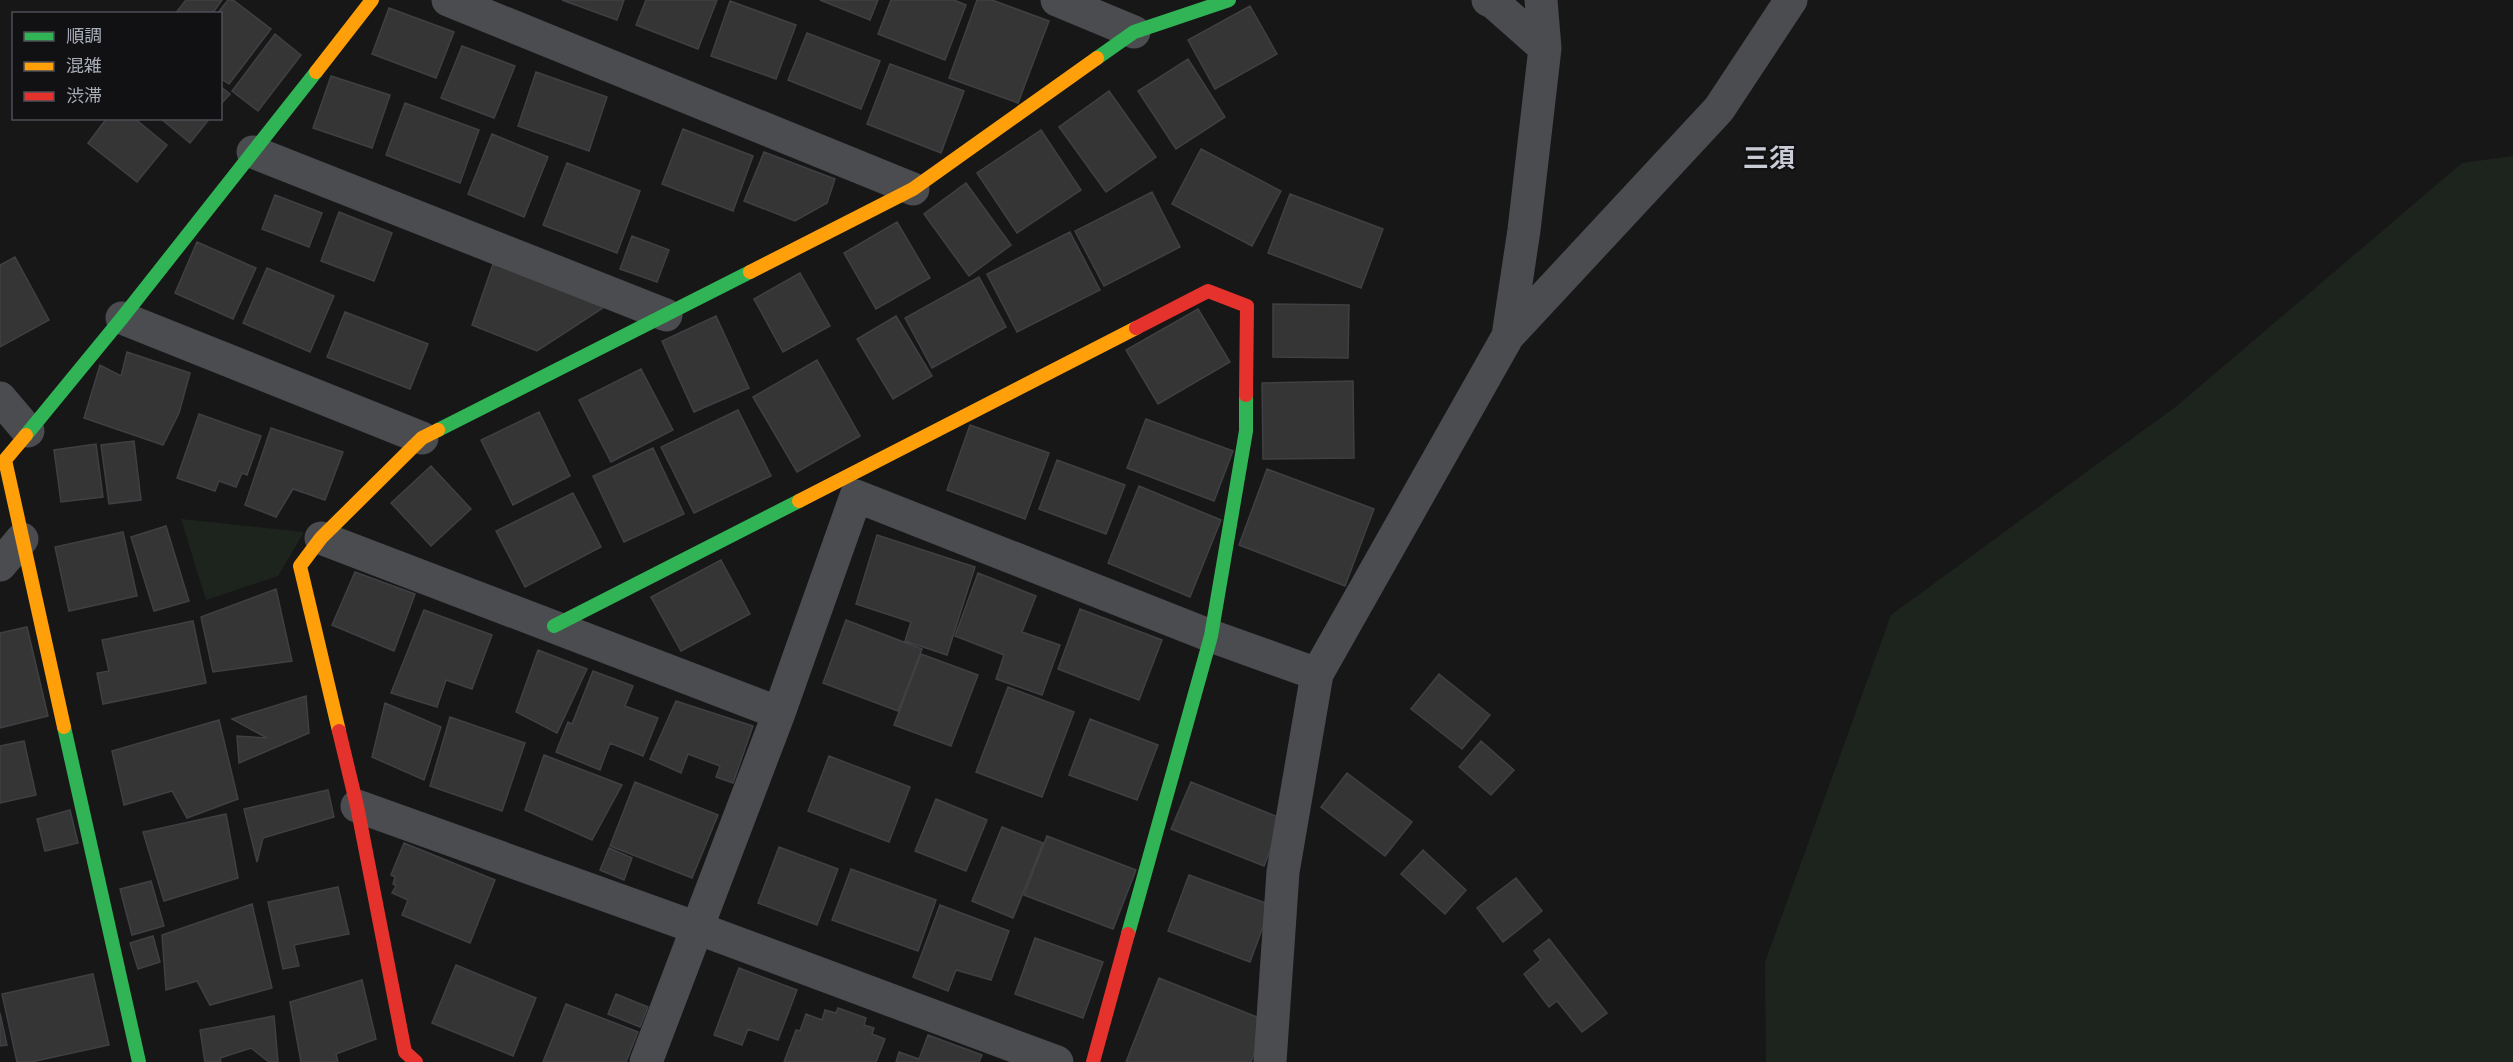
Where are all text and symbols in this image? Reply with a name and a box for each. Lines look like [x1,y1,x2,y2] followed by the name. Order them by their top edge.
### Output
[12,12,222,120] legend
[66,24,102,47] text: 順調
[66,54,102,77] text: 混雑
[66,84,102,107] text: 渋滞
[1743,141,1795,175] district label: 三須

